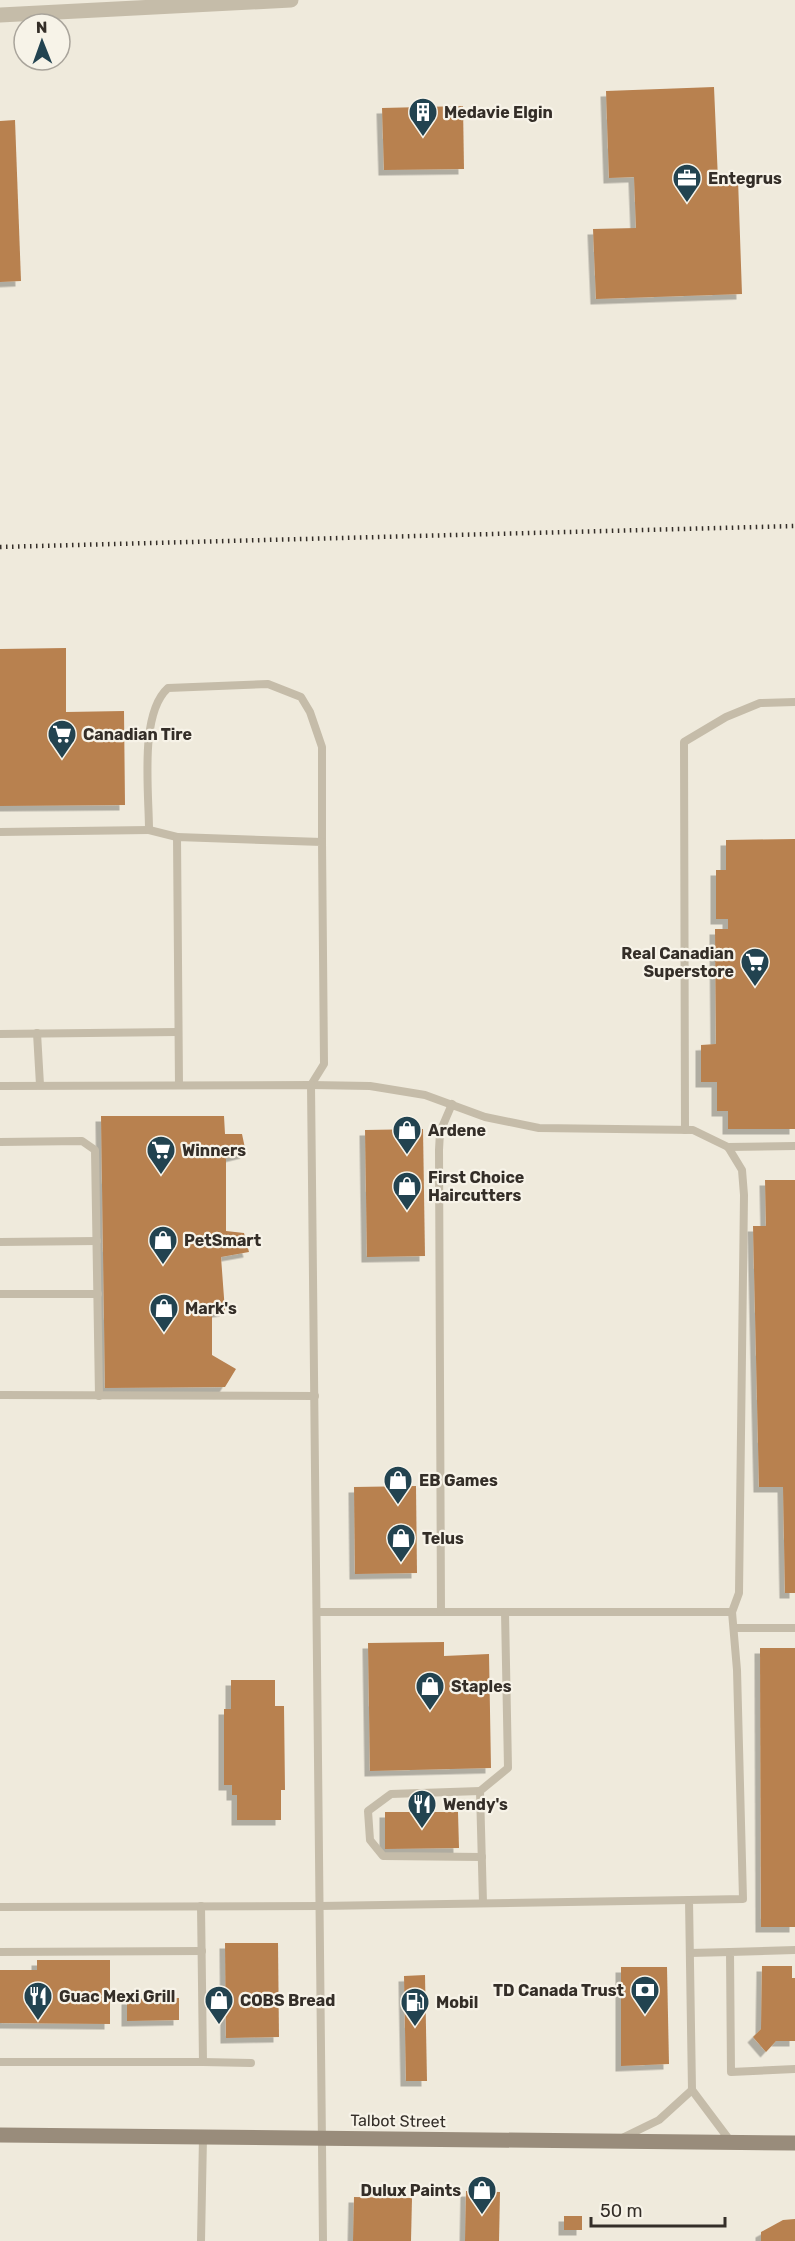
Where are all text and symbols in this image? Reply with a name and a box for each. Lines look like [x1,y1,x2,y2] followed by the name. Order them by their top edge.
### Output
[12,12,72,72] north arrow
[36,18,48,37] text: N
[407,96,439,138] building icon: Medavie Elgin
[444,103,553,122] place label: Medavie Elgin
[671,162,703,204] office icon: Entegrus
[708,169,782,188] place label: Entegrus
[46,718,78,760] supermarket icon: Canadian Tire
[83,725,192,744] place label: Canadian Tire
[621,944,734,981] place label: Real Canadian Superstore
[739,946,771,988] supermarket icon: Real Canadian Superstore
[391,1114,423,1156] shop icon: Ardene
[428,1121,486,1140] place label: Ardene
[145,1134,177,1176] supermarket icon: Winners
[182,1141,246,1160] place label: Winners
[428,1168,524,1205] place label: First Choice Haircutters
[391,1170,423,1212] shop icon: First Choice Haircutters
[147,1224,179,1266] shop icon: PetSmart
[184,1231,262,1250] place label: PetSmart
[148,1292,180,1334] shop icon: Mark's
[185,1299,237,1318] place label: Mark's
[382,1464,414,1506] shop icon: EB Games
[419,1471,498,1490] place label: EB Games
[385,1522,417,1564] shop icon: Telus
[422,1529,464,1548] place label: Telus
[414,1670,446,1712] shop icon: Staples
[451,1677,512,1696] place label: Staples
[406,1788,438,1830] restaurant icon: Wendy's
[443,1795,508,1814] place label: Wendy's
[629,1974,661,2016] bank icon: TD Canada Trust
[22,1980,54,2022] restaurant icon: Guac Mexi Grill
[493,1981,625,2000] place label: TD Canada Trust
[203,1984,235,2026] shop icon: COBS Bread
[399,1986,431,2028] fuel station icon: Mobil
[59,1987,175,2006] place label: Guac Mexi Grill
[240,1991,335,2010] place label: COBS Bread
[436,1993,478,2012] place label: Mobil
[350,2111,446,2131] street label: Talbot Street
[466,2174,498,2216] shop icon: Dulux Paints
[360,2181,461,2200] place label: Dulux Paints
[591,2190,724,2228] scale bar
[600,2200,643,2222] text: 50 m

